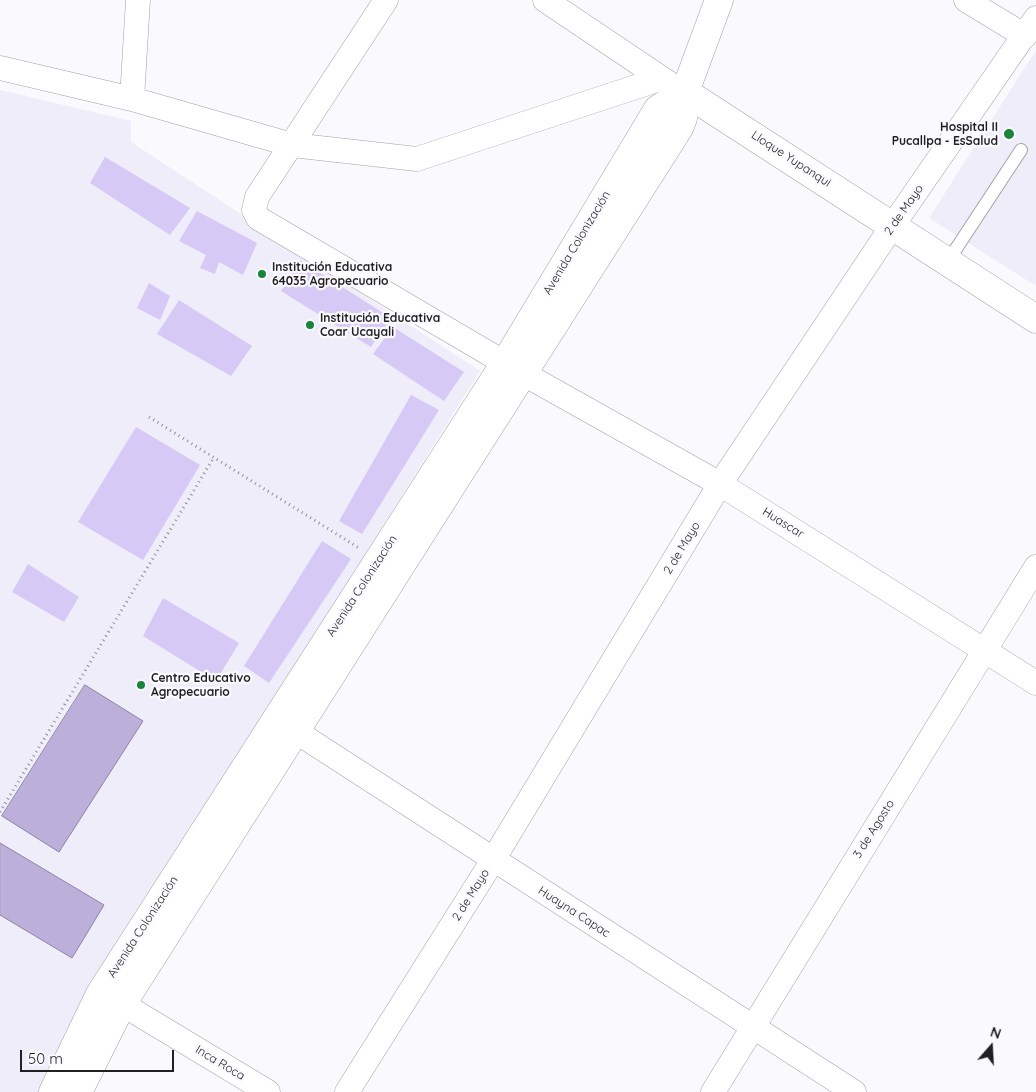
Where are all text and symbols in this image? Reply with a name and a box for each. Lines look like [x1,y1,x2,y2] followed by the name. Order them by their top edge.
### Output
[892,120,998,148] place label: Hospital II Pucallpa - EsSalud
[1002,127,1016,141] marker: Hospital II Pucallpa - EsSalud
[749,128,833,190] street label: Lloque Yupanqui
[881,182,927,238] street label: 2 de Mayo
[540,189,614,297] street label: Avenida Colonización
[272,260,392,288] place label: Institución Educativa 64035 Agropecuario
[256,268,268,280] marker: Institución Educativa 64035 Agropecuario
[320,311,440,339] place label: Institución Educativa Coar Ucayali
[304,319,316,331] marker: Institución Educativa Coar Ucayali
[759,505,807,541] street label: Huascar
[661,519,703,577] street label: 2 de Mayo
[324,532,400,640] street label: Avenida Colonización
[151,671,251,699] place label: Centro Educativo Agropecuario
[135,679,147,691] marker: Centro Educativo Agropecuario
[850,797,898,861] street label: 3 de Agosto
[449,866,493,924] street label: 2 de Mayo
[105,873,181,981] street label: Avenida Colonización
[535,883,613,941] street label: Huayna Capac
[966,1022,1016,1072] north arrow
[988,1023,1004,1043] text: N
[22,1040,176,1072] scale bar
[193,1043,247,1083] street label: Inca Roca
[28,1049,63,1068] text: 50 m

